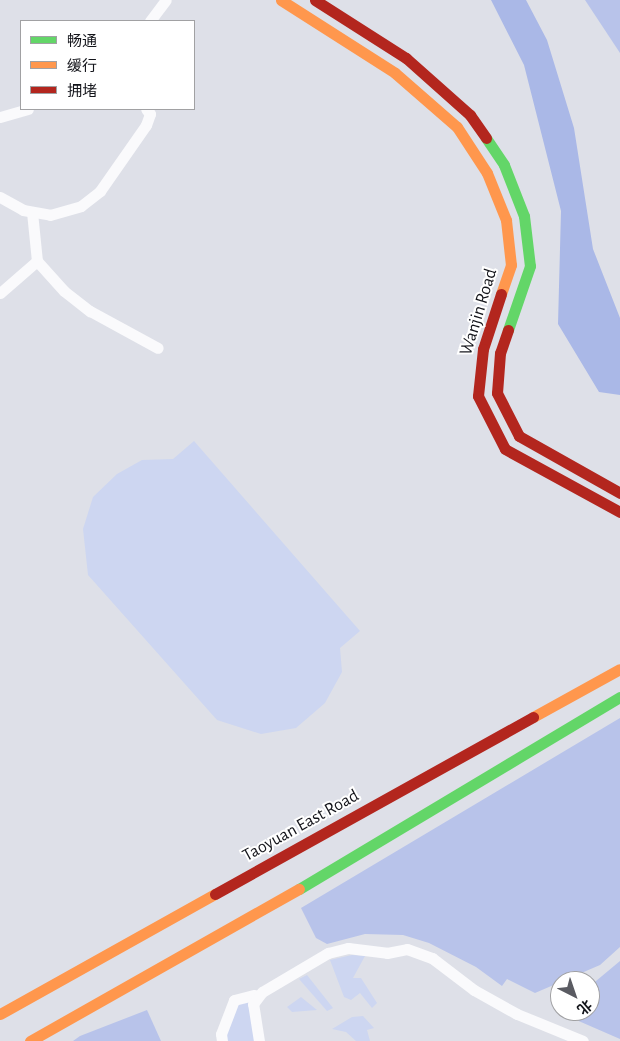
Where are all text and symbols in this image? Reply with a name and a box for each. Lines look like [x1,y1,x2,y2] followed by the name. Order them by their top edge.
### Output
[20,20,195,110] legend
[67,34,97,49] text: 畅通
[67,59,97,74] text: 缓行
[67,84,97,99] text: 拥堵
[456,266,502,358] street label: Wanjin Road
[239,785,363,867] street label: Taoyuan East Road
[550,971,600,1021] north arrow
[574,997,594,1016] text: 北

